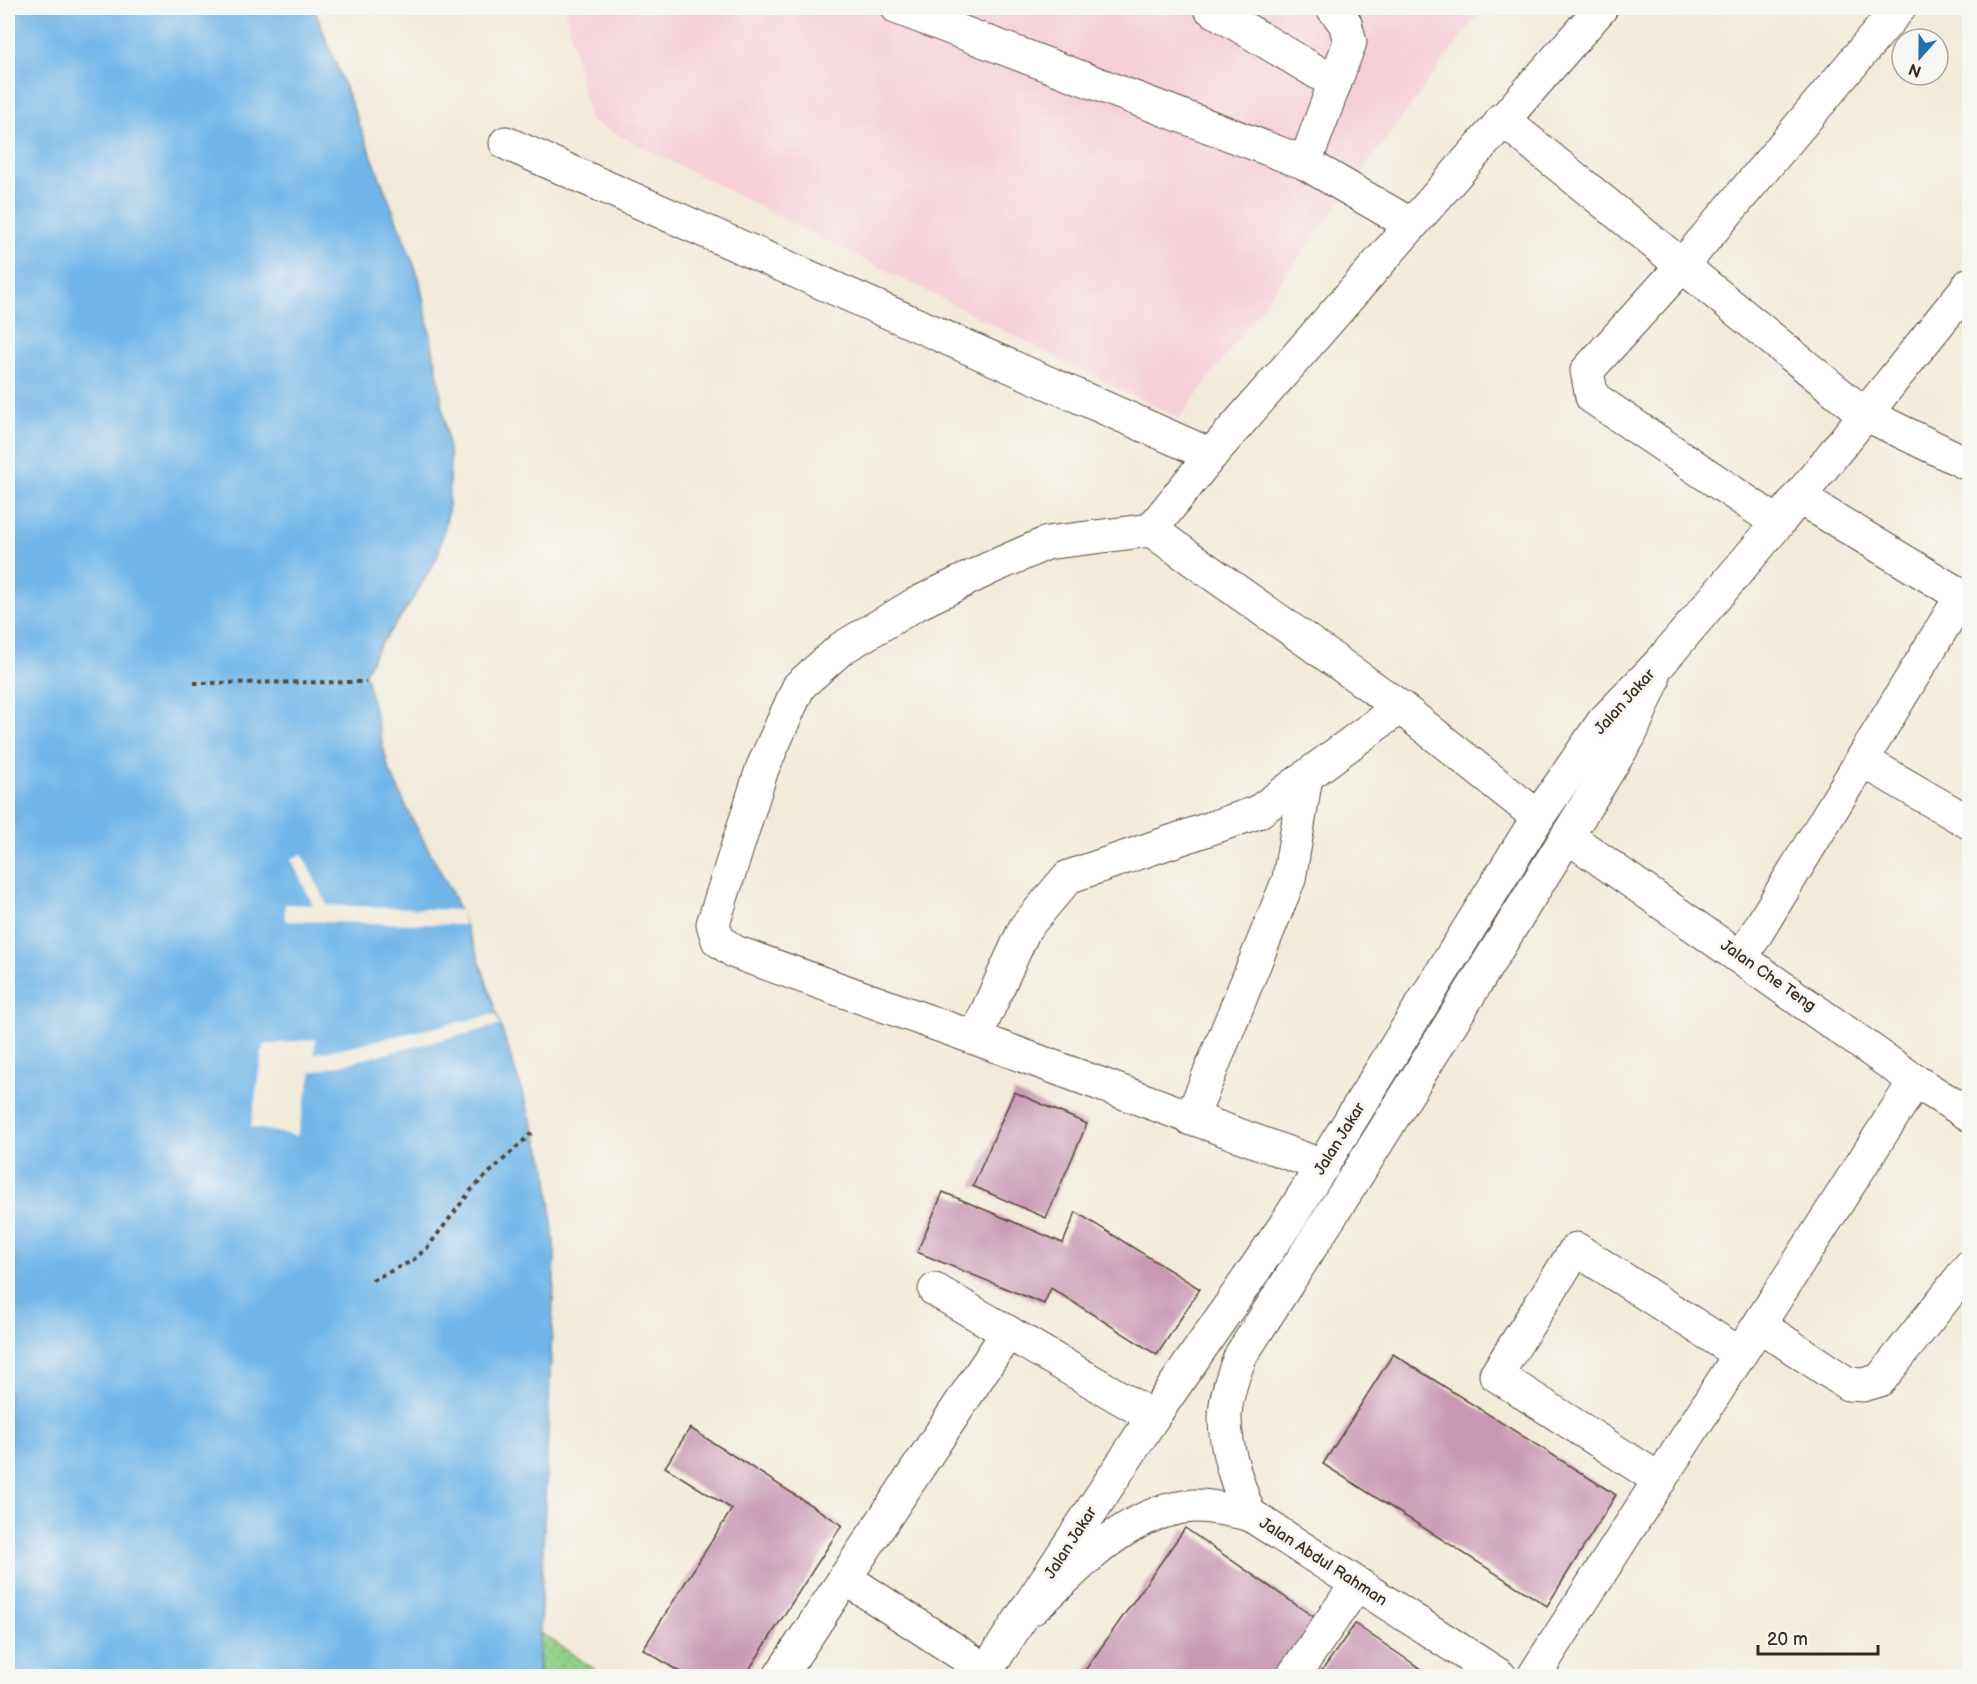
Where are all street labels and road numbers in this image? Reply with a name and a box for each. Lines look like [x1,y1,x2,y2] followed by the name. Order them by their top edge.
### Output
[1591,665,1660,739] street label: Jalan Jakar
[1717,936,1819,1016] street label: Jalan Che Teng
[1310,1099,1370,1179] street label: Jalan Jakar
[1041,1503,1101,1582] street label: Jalan Jakar
[1256,1514,1390,1610] street label: Jalan Abdul Rahman

